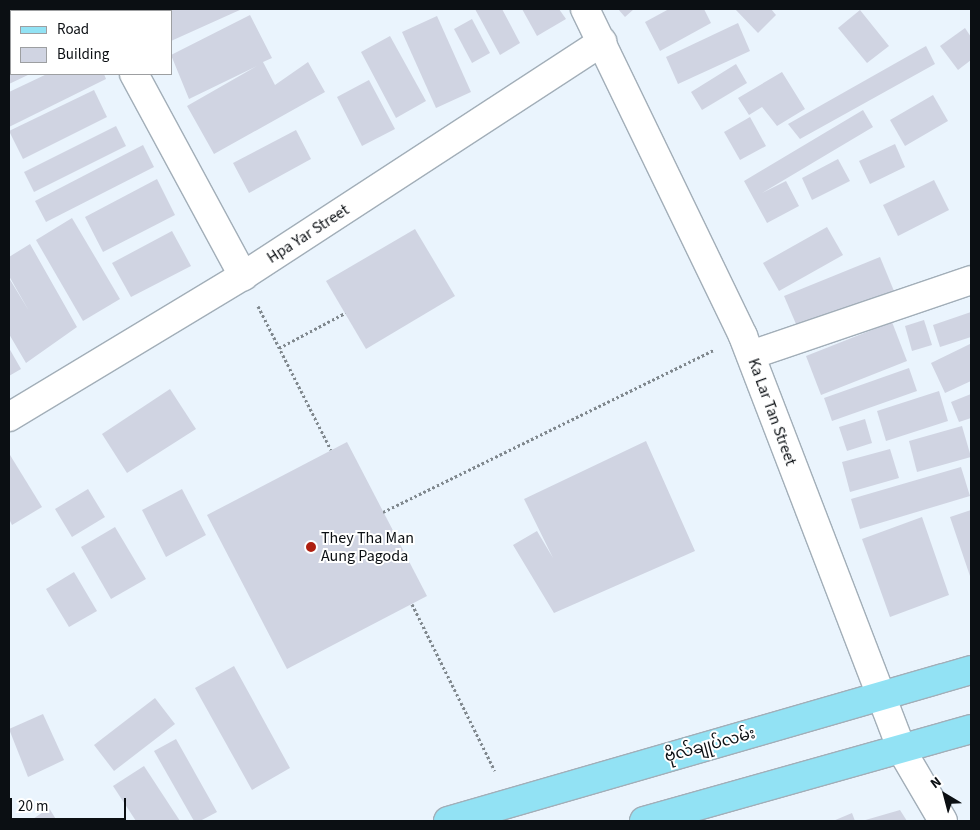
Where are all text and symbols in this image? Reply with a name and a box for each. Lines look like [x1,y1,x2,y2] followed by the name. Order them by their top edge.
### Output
[10,10,172,75] legend
[57,19,89,40] text: Road
[57,44,109,65] text: Building
[263,200,353,268] street label: Hpa Yar Street
[744,356,800,468] street label: Ka Lar Tan Street
[321,528,414,566] place label: They Tha Man Aung Pagoda
[305,541,317,553] marker: They Tha Man Aung Pagoda
[663,724,757,766] street label: ဗိုလ်ချုပ်လမ်း
[920,770,970,820] north arrow
[926,772,946,794] text: N
[12,788,129,820] scale bar
[18,796,48,817] text: 20 m

